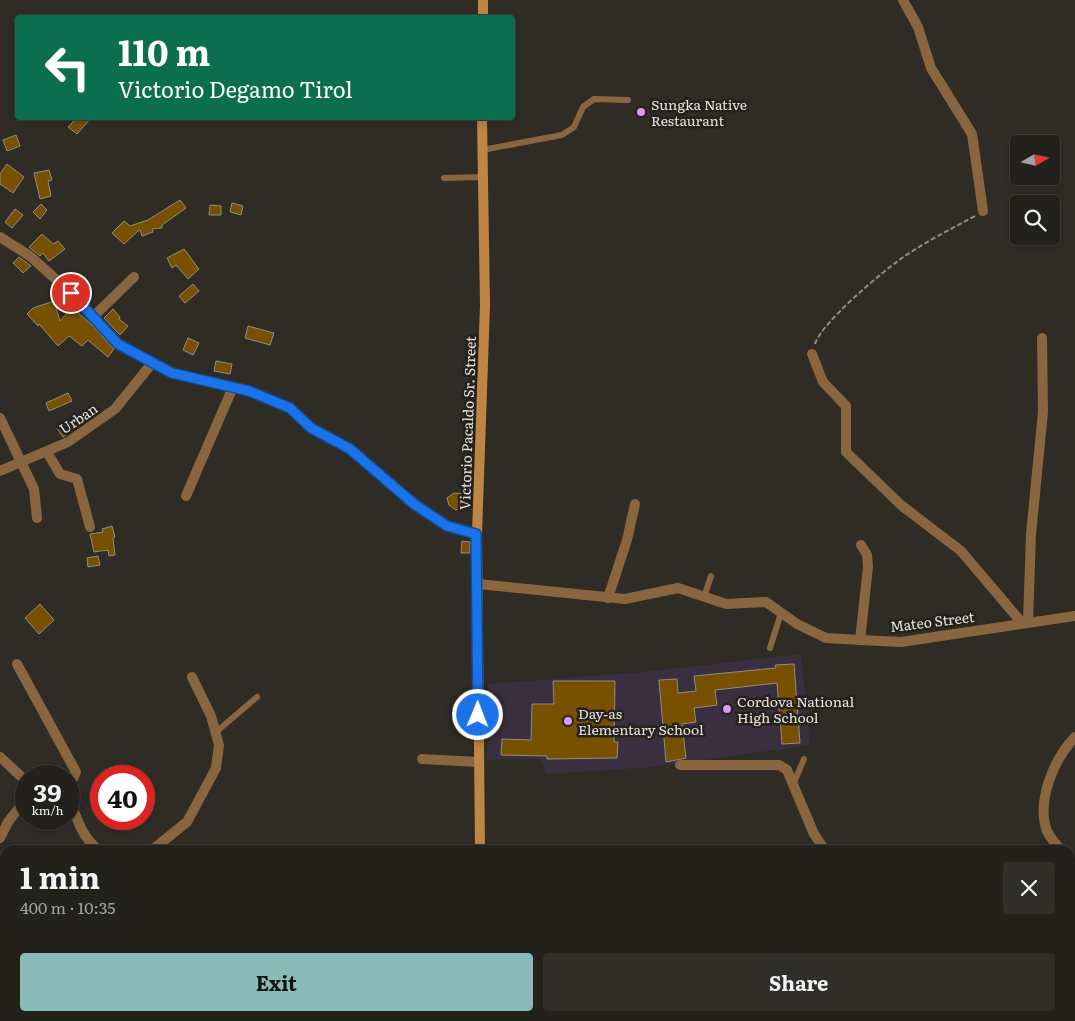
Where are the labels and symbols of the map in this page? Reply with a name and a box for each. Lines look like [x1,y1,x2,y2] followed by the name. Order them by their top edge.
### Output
[651,94,747,130] place label: Sungka Native Restaurant
[635,106,647,118] marker: Sungka Native Restaurant
[1010,135,1060,185] north arrow
[50,272,92,314] pin
[454,335,480,510] street label: Victorio Pacaldo Sr. Street
[55,398,101,438] street label: Urban
[889,606,976,636] street label: Mateo Street
[451,688,503,740] position arrow
[737,691,854,727] place label: Cordova National High School
[578,703,704,739] place label: Day-as Elementary School
[721,703,733,715] marker: Cordova National High School
[562,715,574,727] marker: Day-as Elementary School
[90,765,155,830] speed limit sign: 40

